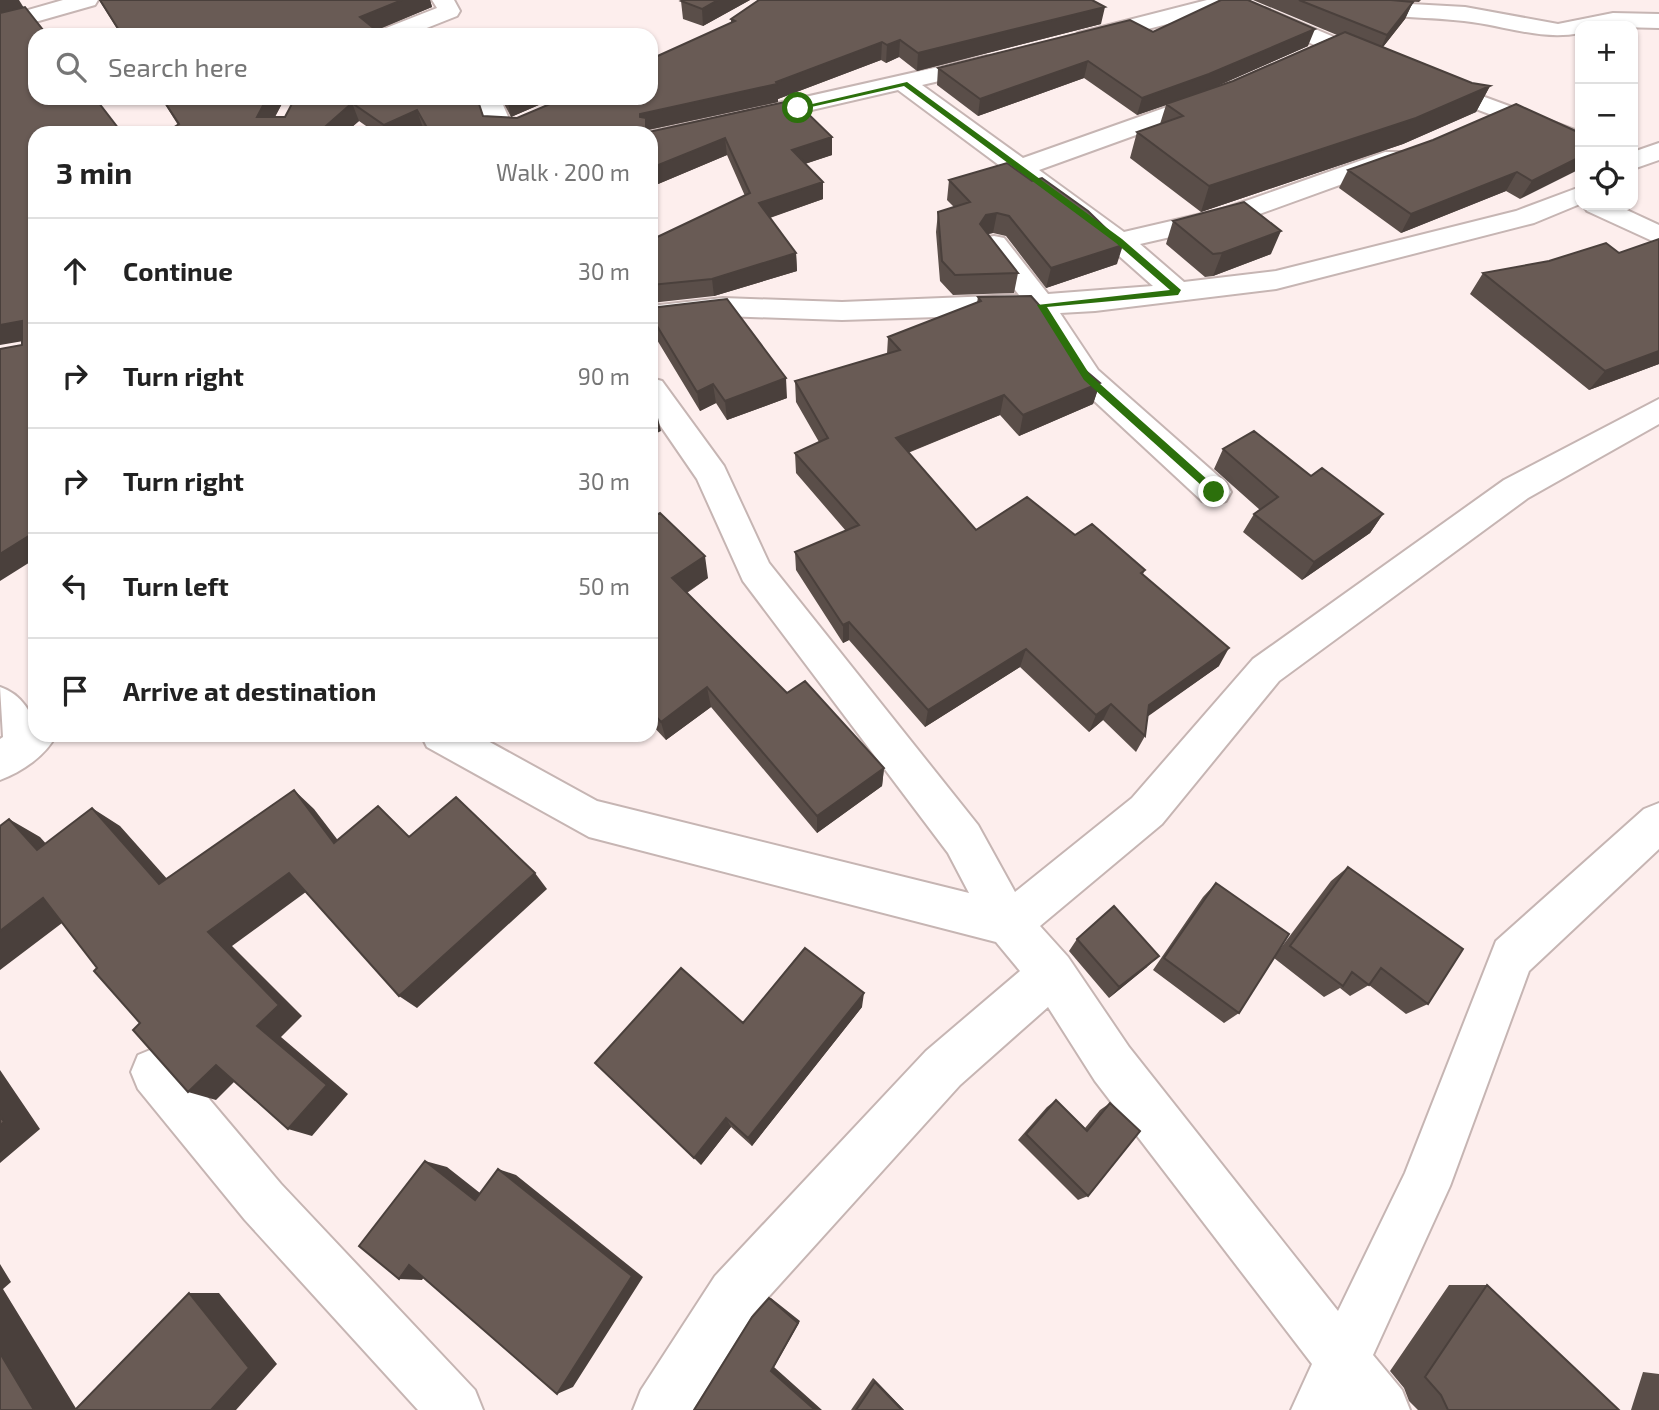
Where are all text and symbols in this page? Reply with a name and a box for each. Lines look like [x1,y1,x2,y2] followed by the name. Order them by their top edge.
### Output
[1575,21,1638,210] map controls
[1575,21,1638,84] button: +
[28,28,658,105] search box
[52,48,90,86] icon: search
[108,51,248,82] text: Search here
[1575,84,1638,147] button: −
[782,92,813,123] route start
[1575,147,1638,210] button: locate
[56,154,132,190] text: 3 min
[496,158,630,186] text: Walk · 200 m
[56,252,94,290] icon: ahead
[123,255,233,286] text: Continue
[578,257,630,285] text: 30 m
[56,357,94,395] icon: right
[123,360,244,391] text: Turn right
[578,362,630,390] text: 90 m
[56,462,94,500] icon: right
[123,465,244,496] text: Turn right
[578,467,630,495] text: 30 m
[1198,476,1229,507] route end
[56,567,94,605] icon: left
[123,570,229,601] text: Turn left
[579,572,630,600] text: 50 m
[56,672,94,710] icon: arrive
[123,675,376,706] text: Arrive at destination

